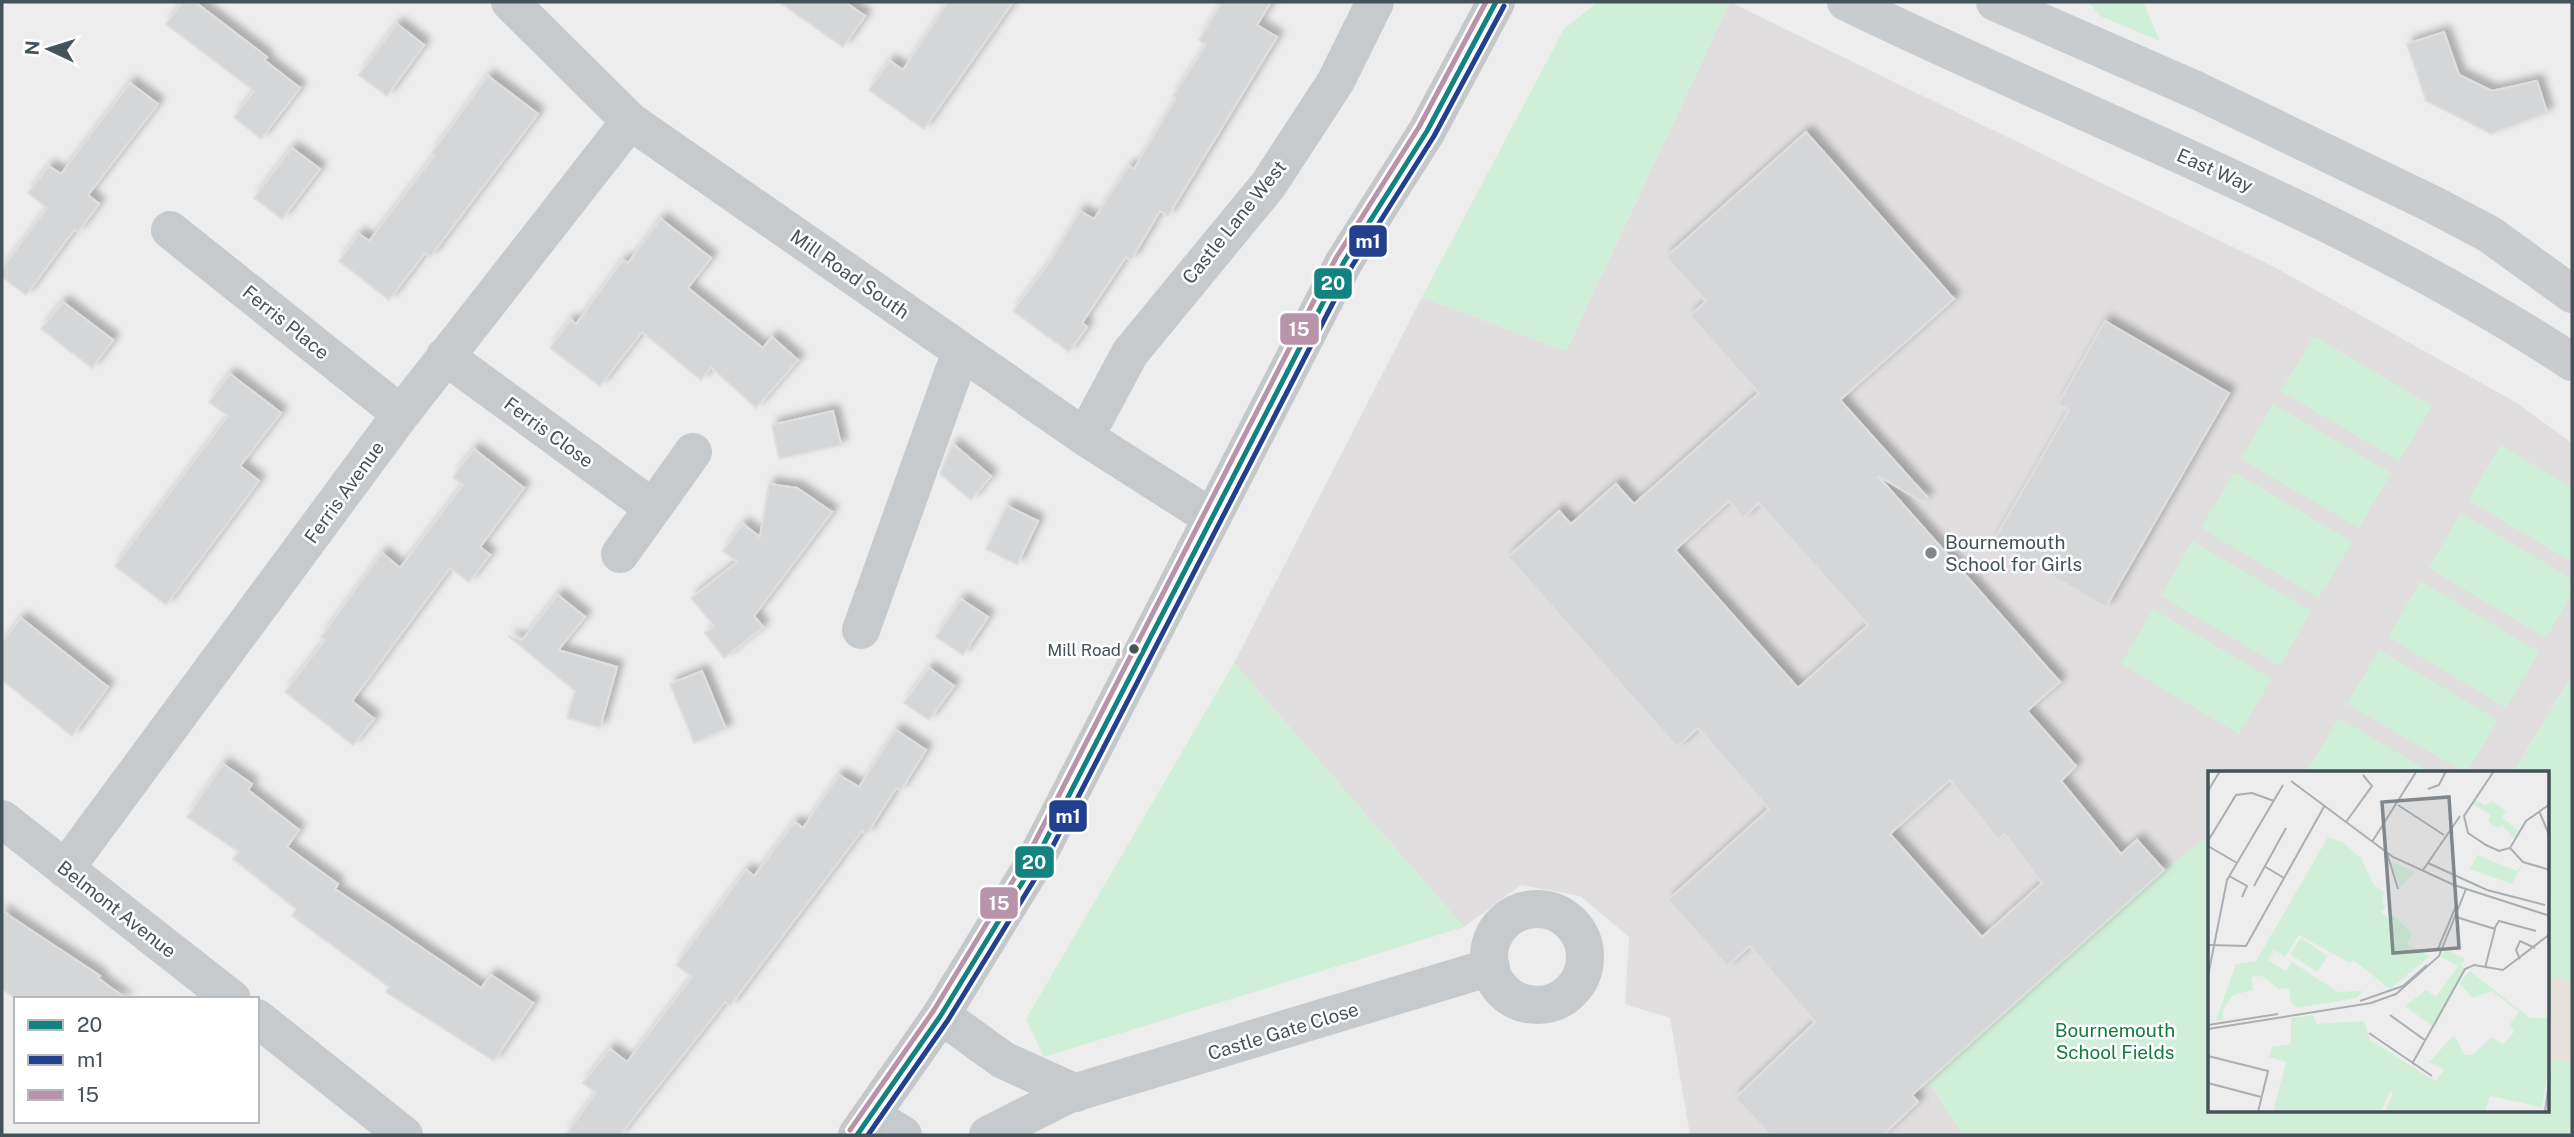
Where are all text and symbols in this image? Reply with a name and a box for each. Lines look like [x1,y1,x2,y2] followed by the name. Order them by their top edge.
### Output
[14,14,84,84] north arrow
[21,40,44,56] text: N
[2174,144,2256,196] street label: East Way
[1178,156,1290,288] street label: Castle Lane West
[1348,224,1388,258] line badge: m1
[786,225,914,323] street label: Mill Road South
[1355,230,1381,252] text: m1
[1313,267,1353,300] line badge: 20
[1321,272,1345,294] text: 20
[238,280,334,364] street label: Ferris Place
[1279,312,1320,346] line badge: 15
[1289,318,1309,340] text: 15
[500,392,598,472] street label: Ferris Close
[300,437,388,547] street label: Ferris Avenue
[1945,531,2082,575] place label: Bournemouth School for Girls
[1923,545,1939,561] marker: Bournemouth School for Girls
[1047,640,1121,660] place label: Mill Road
[1127,642,1141,656] marker: Mill Road
[2208,771,2550,1112] inset map
[1048,799,1088,833] line badge: m1
[1055,805,1081,827] text: m1
[1014,845,1055,879] line badge: 20
[1022,851,1046,873] text: 20
[53,856,181,962] street label: Belmont Avenue
[979,886,1019,920] line badge: 15
[989,892,1009,914] text: 15
[14,997,259,1123] legend
[1205,998,1361,1064] street label: Castle Gate Close
[77,1012,102,1037] text: 20
[2055,1019,2175,1063] park label: Bournemouth School Fields
[77,1047,104,1072] text: m1
[77,1082,99,1107] text: 15

